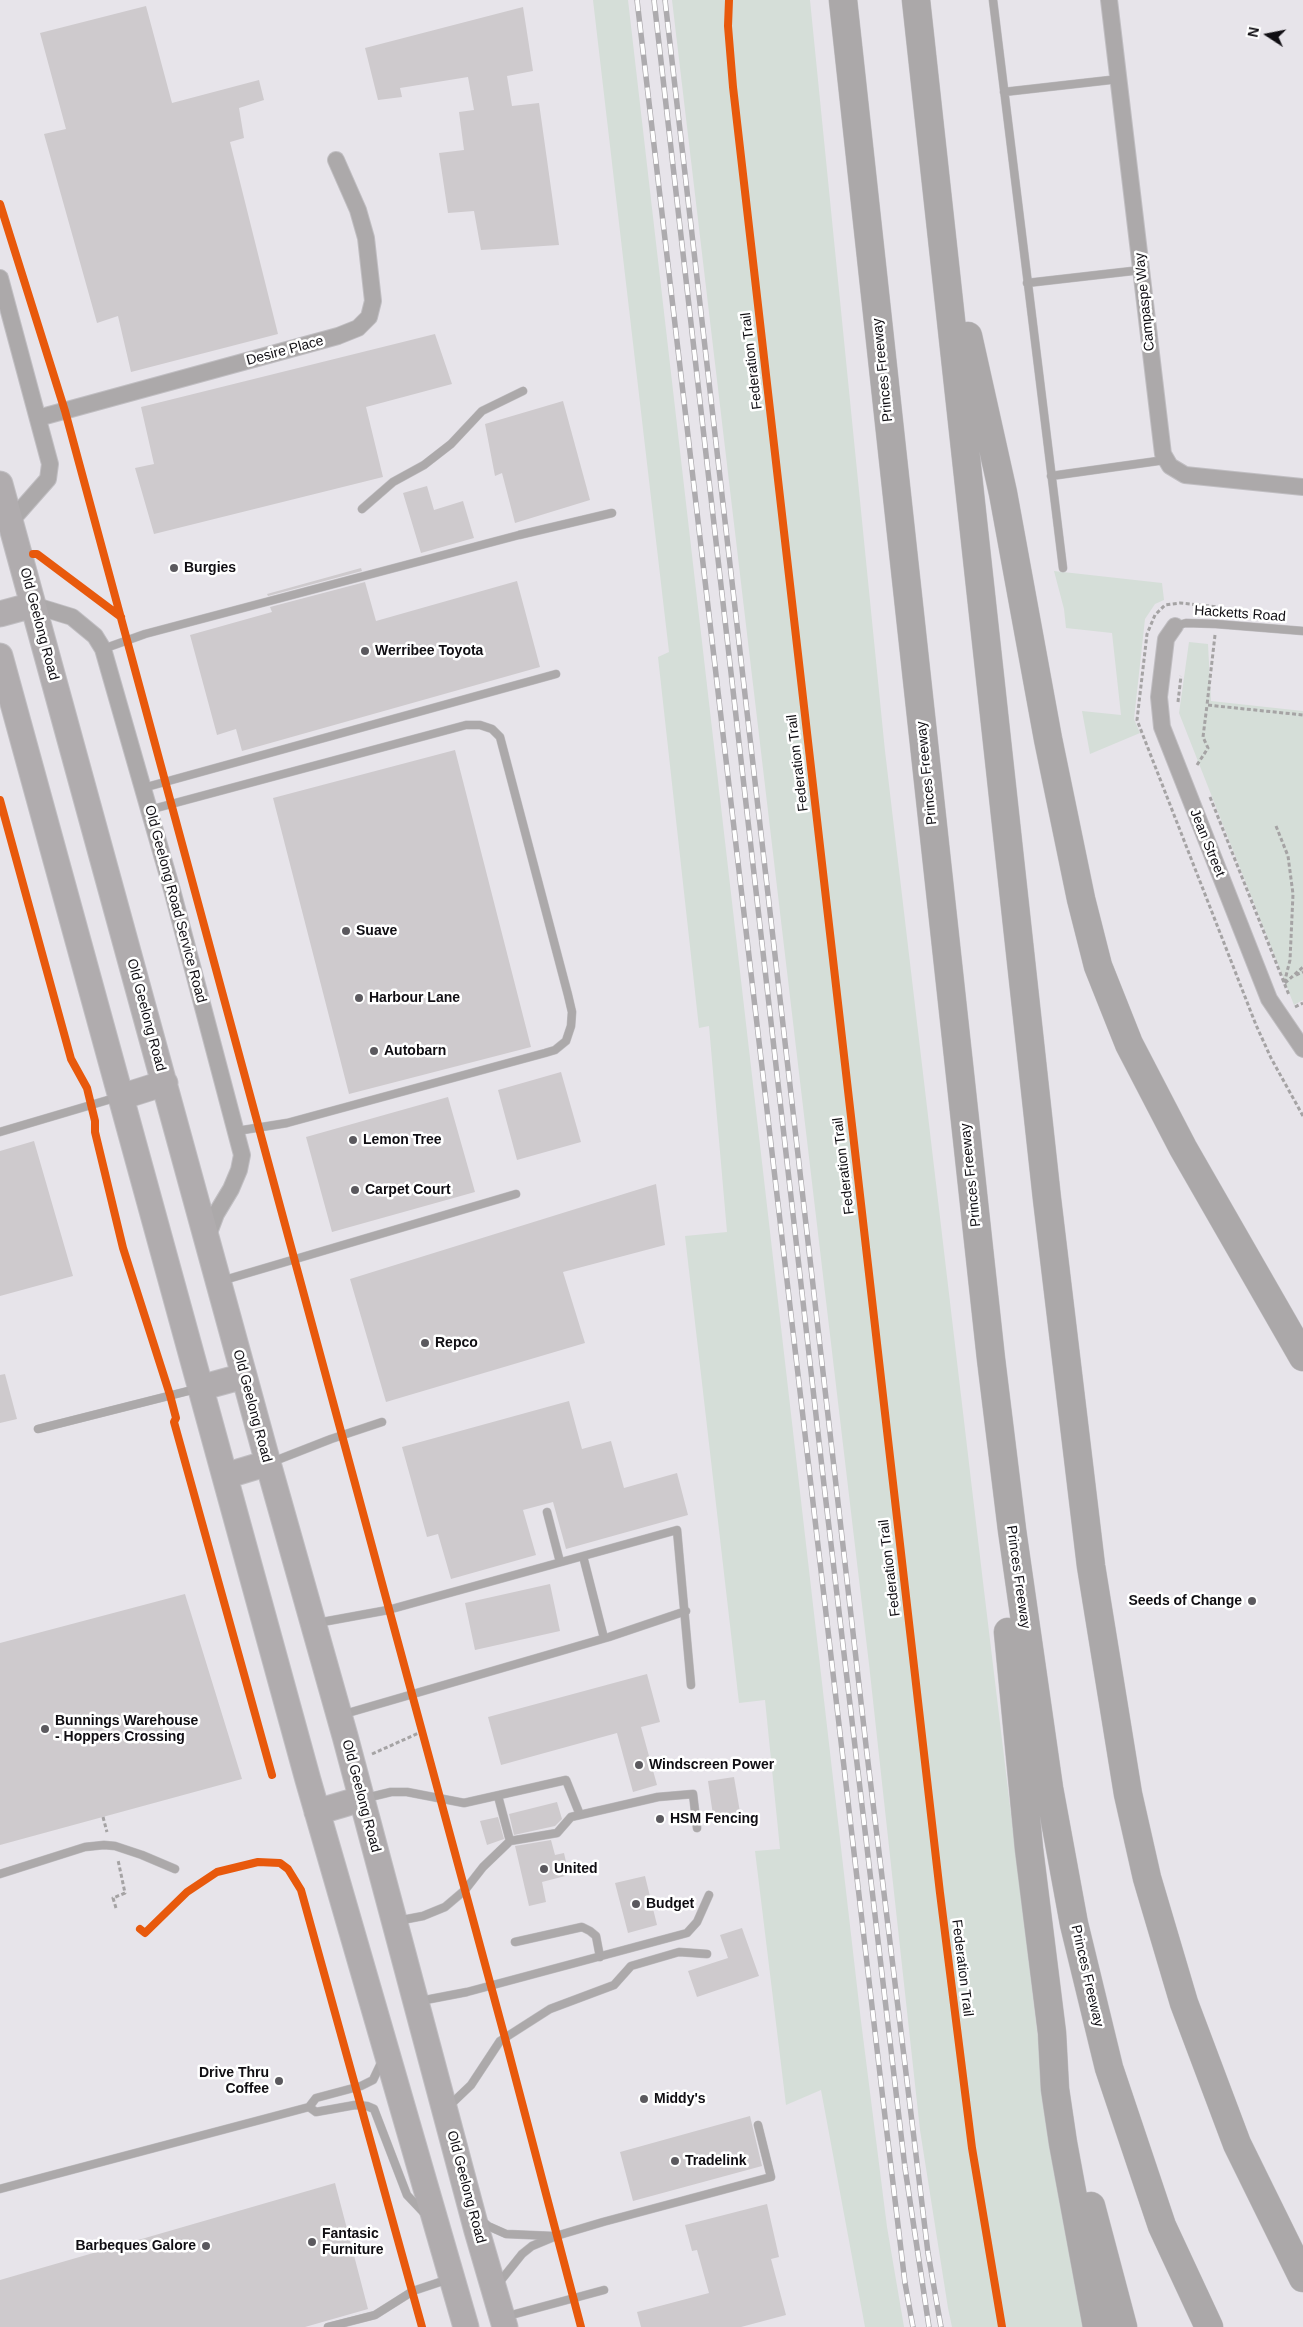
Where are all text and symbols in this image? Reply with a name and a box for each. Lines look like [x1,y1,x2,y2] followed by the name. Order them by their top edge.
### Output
[1243,10,1293,60] north arrow
[1244,26,1262,39] text: N
[1131,252,1159,352] street label: Campaspe Way
[738,312,766,410] street label: Federation Trail
[869,317,897,423] street label: Princes Freeway
[244,333,326,369] street label: Desire Place
[184,560,236,576] place label: Burgies
[168,562,180,574] marker: Burgies
[16,566,62,682] street label: Old Geelong Road
[1194,602,1286,626] street label: Hacketts Road
[375,643,483,659] place label: Werribee Toyota
[359,645,371,657] marker: Werribee Toyota
[784,714,812,812] street label: Federation Trail
[913,720,941,826] street label: Princes Freeway
[141,803,209,1005] street label: Old Geelong Road Service Road
[1186,807,1228,879] street label: Jean Street
[356,923,397,939] place label: Suave
[340,925,352,937] marker: Suave
[123,957,169,1073] street label: Old Geelong Road
[369,990,460,1006] place label: Harbour Lane
[353,992,365,1004] marker: Harbour Lane
[384,1043,446,1059] place label: Autobarn
[368,1045,380,1057] marker: Autobarn
[830,1117,858,1215] street label: Federation Trail
[957,1122,985,1228] street label: Princes Freeway
[363,1132,442,1148] place label: Lemon Tree
[347,1134,359,1146] marker: Lemon Tree
[365,1182,451,1198] place label: Carpet Court
[349,1184,361,1196] marker: Carpet Court
[435,1335,478,1351] place label: Repco
[419,1337,431,1349] marker: Repco
[229,1348,275,1464] street label: Old Geelong Road
[876,1519,904,1617] street label: Federation Trail
[1002,1524,1034,1630] street label: Princes Freeway
[1128,1593,1242,1609] place label: Seeds of Change
[1246,1595,1258,1607] marker: Seeds of Change
[55,1713,198,1745] place label: Bunnings Warehouse - Hoppers Crossing
[39,1723,51,1735] marker: Bunnings Warehouse - Hoppers Crossing
[338,1738,384,1854] street label: Old Geelong Road
[649,1757,774,1773] place label: Windscreen Power
[633,1759,645,1771] marker: Windscreen Power
[670,1811,759,1827] place label: HSM Fencing
[654,1813,666,1825] marker: HSM Fencing
[554,1861,598,1877] place label: United
[538,1863,550,1875] marker: United
[646,1896,694,1912] place label: Budget
[630,1898,642,1910] marker: Budget
[948,1919,976,2017] street label: Federation Trail
[1067,1923,1107,2029] street label: Princes Freeway
[199,2065,269,2098] place label: Drive Thru Coffee
[273,2075,285,2087] marker: Drive Thru Coffee
[654,2091,706,2107] place label: Middy's
[638,2093,650,2105] marker: Middy's
[443,2129,489,2245] street label: Old Geelong Road
[685,2153,746,2169] place label: Tradelink
[669,2155,681,2167] marker: Tradelink
[322,2226,383,2258] place label: Fantasic Furniture
[306,2236,318,2248] marker: Fantasic Furniture
[75,2238,196,2254] place label: Barbeques Galore
[200,2240,212,2252] marker: Barbeques Galore

